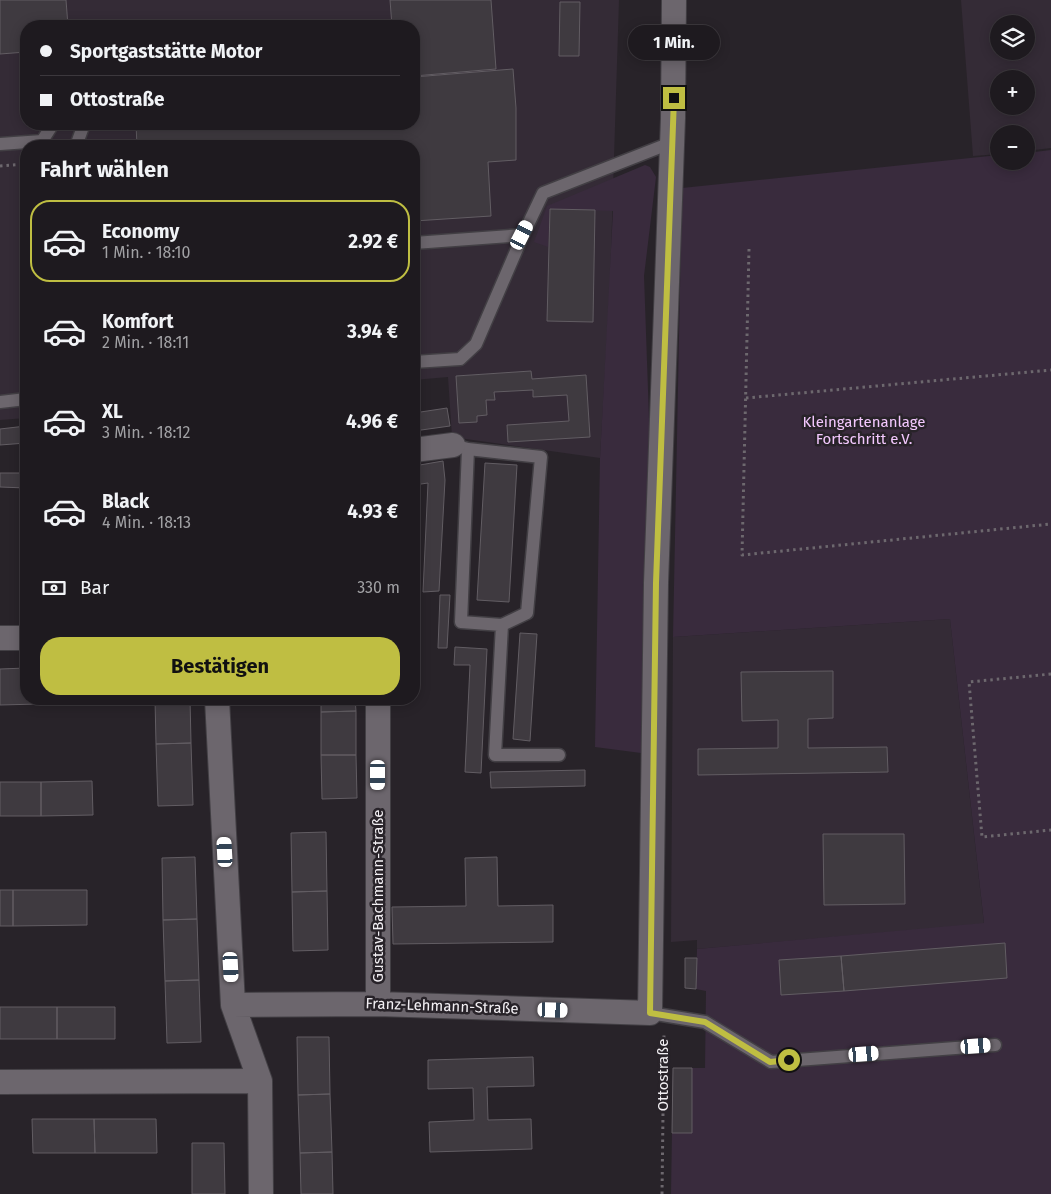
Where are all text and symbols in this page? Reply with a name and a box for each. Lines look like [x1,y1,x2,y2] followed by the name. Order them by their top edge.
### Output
[990,15,1035,170] map controls
[990,15,1035,60] button: layers
[628,26,720,61] callout: 1 Min.
[653,33,695,52] text: 1 Min.
[70,40,263,63] text: Sportgaststätte Motor
[990,70,1035,115] button: +
[663,87,685,109] route end
[70,88,164,111] text: Ottostraße
[990,125,1035,170] button: −
[40,156,169,183] text: Fahrt wählen
[508,218,535,252] car
[42,219,87,264] icon: car
[102,220,179,243] text: Economy
[348,230,398,253] text: 2.92 €
[102,243,190,262] text: 1 Min. · 18:10
[42,309,87,354] icon: car
[102,310,173,333] text: Komfort
[347,320,398,343] text: 3.94 €
[102,333,189,352] text: 2 Min. · 18:11
[42,399,87,444] icon: car
[102,400,123,423] text: XL
[346,410,398,433] text: 4.96 €
[803,413,926,448] park label: Kleingartenanlage Fortschritt e.V.
[102,423,191,442] text: 3 Min. · 18:12
[42,489,87,534] icon: car
[102,490,149,513] text: Black
[347,500,398,523] text: 4.93 €
[102,513,191,532] text: 4 Min. · 18:13
[40,574,68,602] icon: cash
[80,576,109,599] text: Bar
[357,578,400,597] text: 330 m
[40,637,400,695] button: Bestätigen
[370,760,385,790] car
[369,809,387,983] street label: Gustav-Bachmann-Straße
[216,837,233,867] car
[222,952,239,982] car
[365,994,519,1018] street label: Franz-Lehmann-Straße
[537,1002,568,1018] car
[960,1037,991,1055] car
[654,1039,672,1111] street label: Ottostraße
[848,1045,879,1063] car
[778,1049,800,1071] route start

